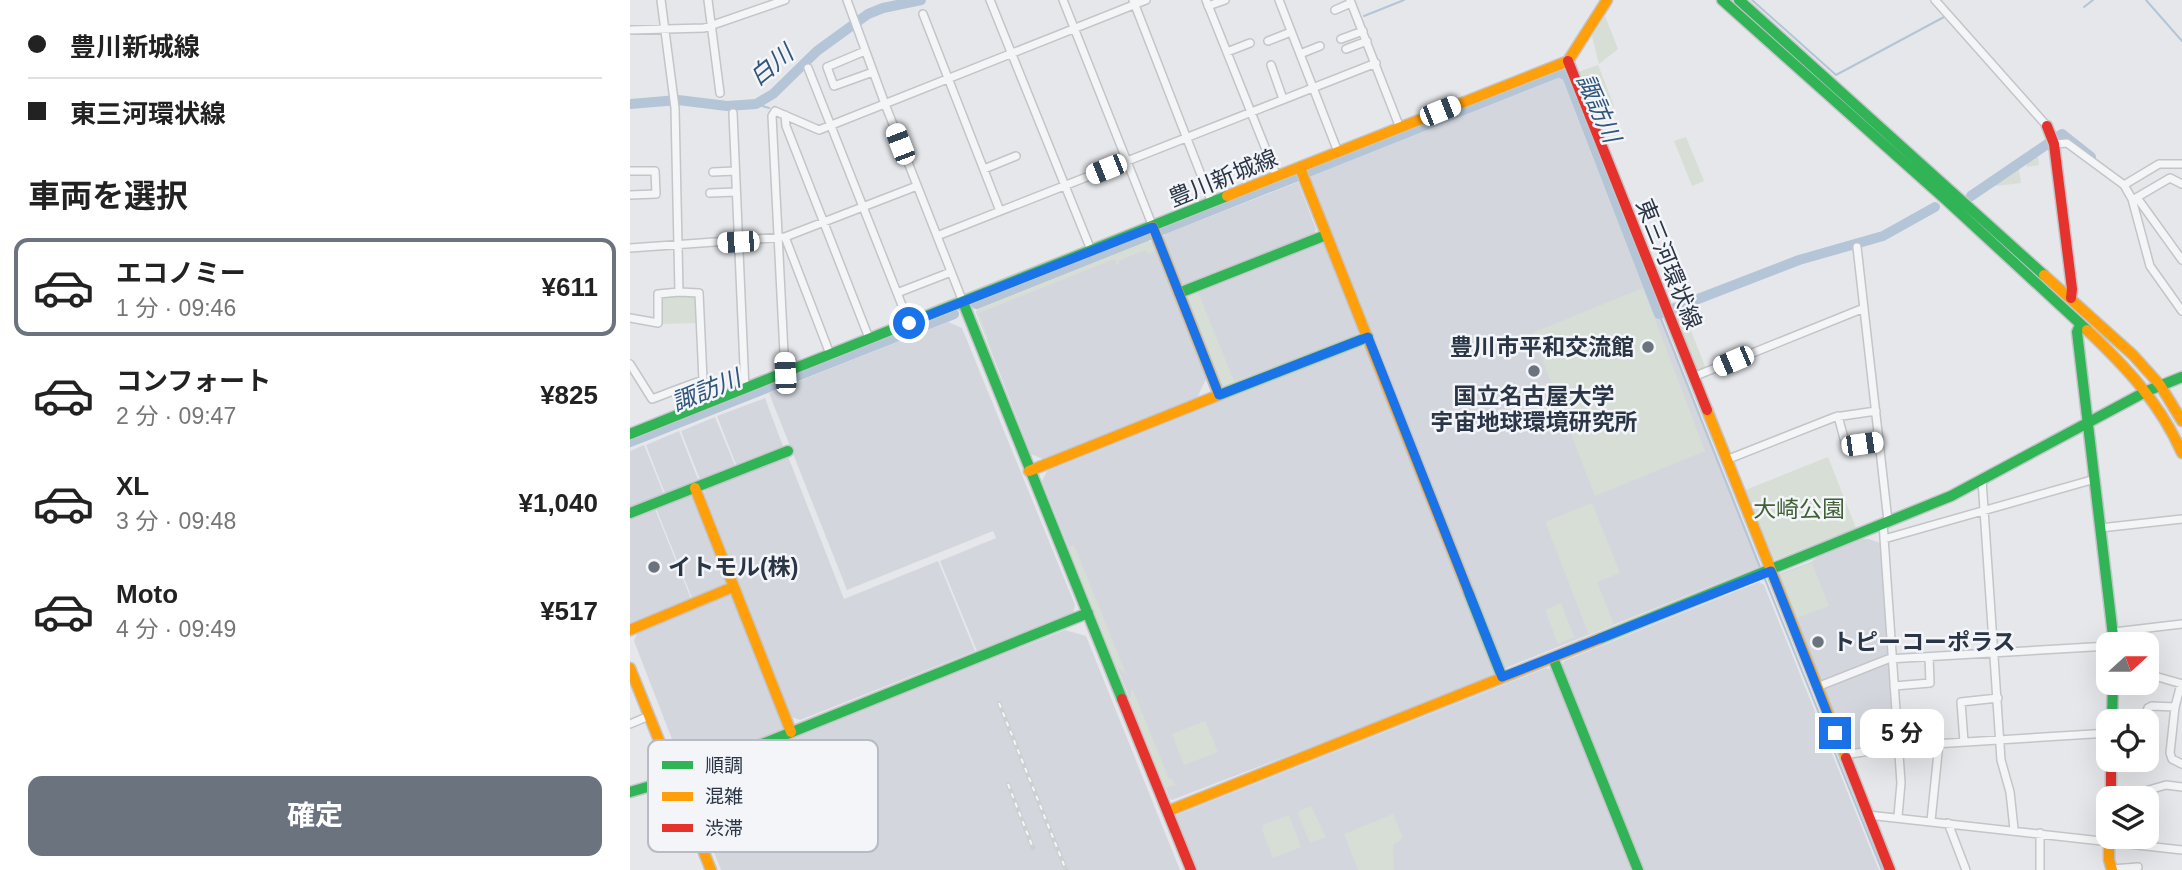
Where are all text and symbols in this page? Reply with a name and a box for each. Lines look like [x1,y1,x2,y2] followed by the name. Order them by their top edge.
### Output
[70,32,200,62] text: 豊川新城線
[744,38,800,91] water label: 白川
[1572,70,1627,149] water label: 諏訪川
[1417,93,1464,129] car
[70,99,226,129] text: 東三河環状線
[883,121,918,167] car
[1165,144,1281,212] street label: 豊川新城線
[1083,151,1130,187] car
[28,178,188,214] text: 車両を選択
[1631,195,1707,333] street label: 東三河環状線
[717,230,760,254] car
[32,256,95,319] icon: car
[116,258,246,288] text: エコノミー
[542,272,598,302] text: ¥611
[116,295,236,321] text: 1 分 · 09:46
[893,307,925,339] route start
[1450,334,1634,360] place label: 豊川市平和交流館
[1640,339,1656,355] marker: 豊川市平和交流館
[1710,343,1757,379] car
[774,351,797,395] car
[668,363,747,416] water label: 諏訪川
[1526,363,1542,379] marker: 国立名古屋大学 宇宙地球環境研究所
[32,364,95,427] icon: car
[116,366,271,396] text: コンフォート
[540,380,598,410] text: ¥825
[1431,383,1638,435] place label: 国立名古屋大学 宇宙地球環境研究所
[116,403,236,429] text: 2 分 · 09:47
[1840,431,1885,457] car
[116,471,149,501] text: XL
[32,472,95,535] icon: car
[518,488,598,518] text: ¥1,040
[1753,496,1845,522] park label: 大崎公園
[116,508,236,534] text: 3 分 · 09:48
[668,554,798,580] place label: イトモル(株)
[646,559,662,575] marker: イトモル(株)
[116,579,178,609] text: Moto
[32,580,95,643] icon: car
[540,596,598,626] text: ¥517
[116,616,236,642] text: 4 分 · 09:49
[1832,629,2016,655] place label: トピーコーポラス
[2096,632,2160,695] north arrow
[2096,632,2159,849] map controls
[1810,634,1826,650] marker: トピーコーポラス
[1860,708,1944,758] callout: 5 分
[2096,709,2159,772] button: locate
[1819,717,1851,749] route end
[1881,720,1923,746] text: 5 分
[648,740,878,852] legend
[705,755,743,776] text: 順調
[28,776,602,856] button: 確定
[705,786,743,807] text: 混雑
[2096,786,2159,849] button: layers
[705,818,743,839] text: 渋滞

